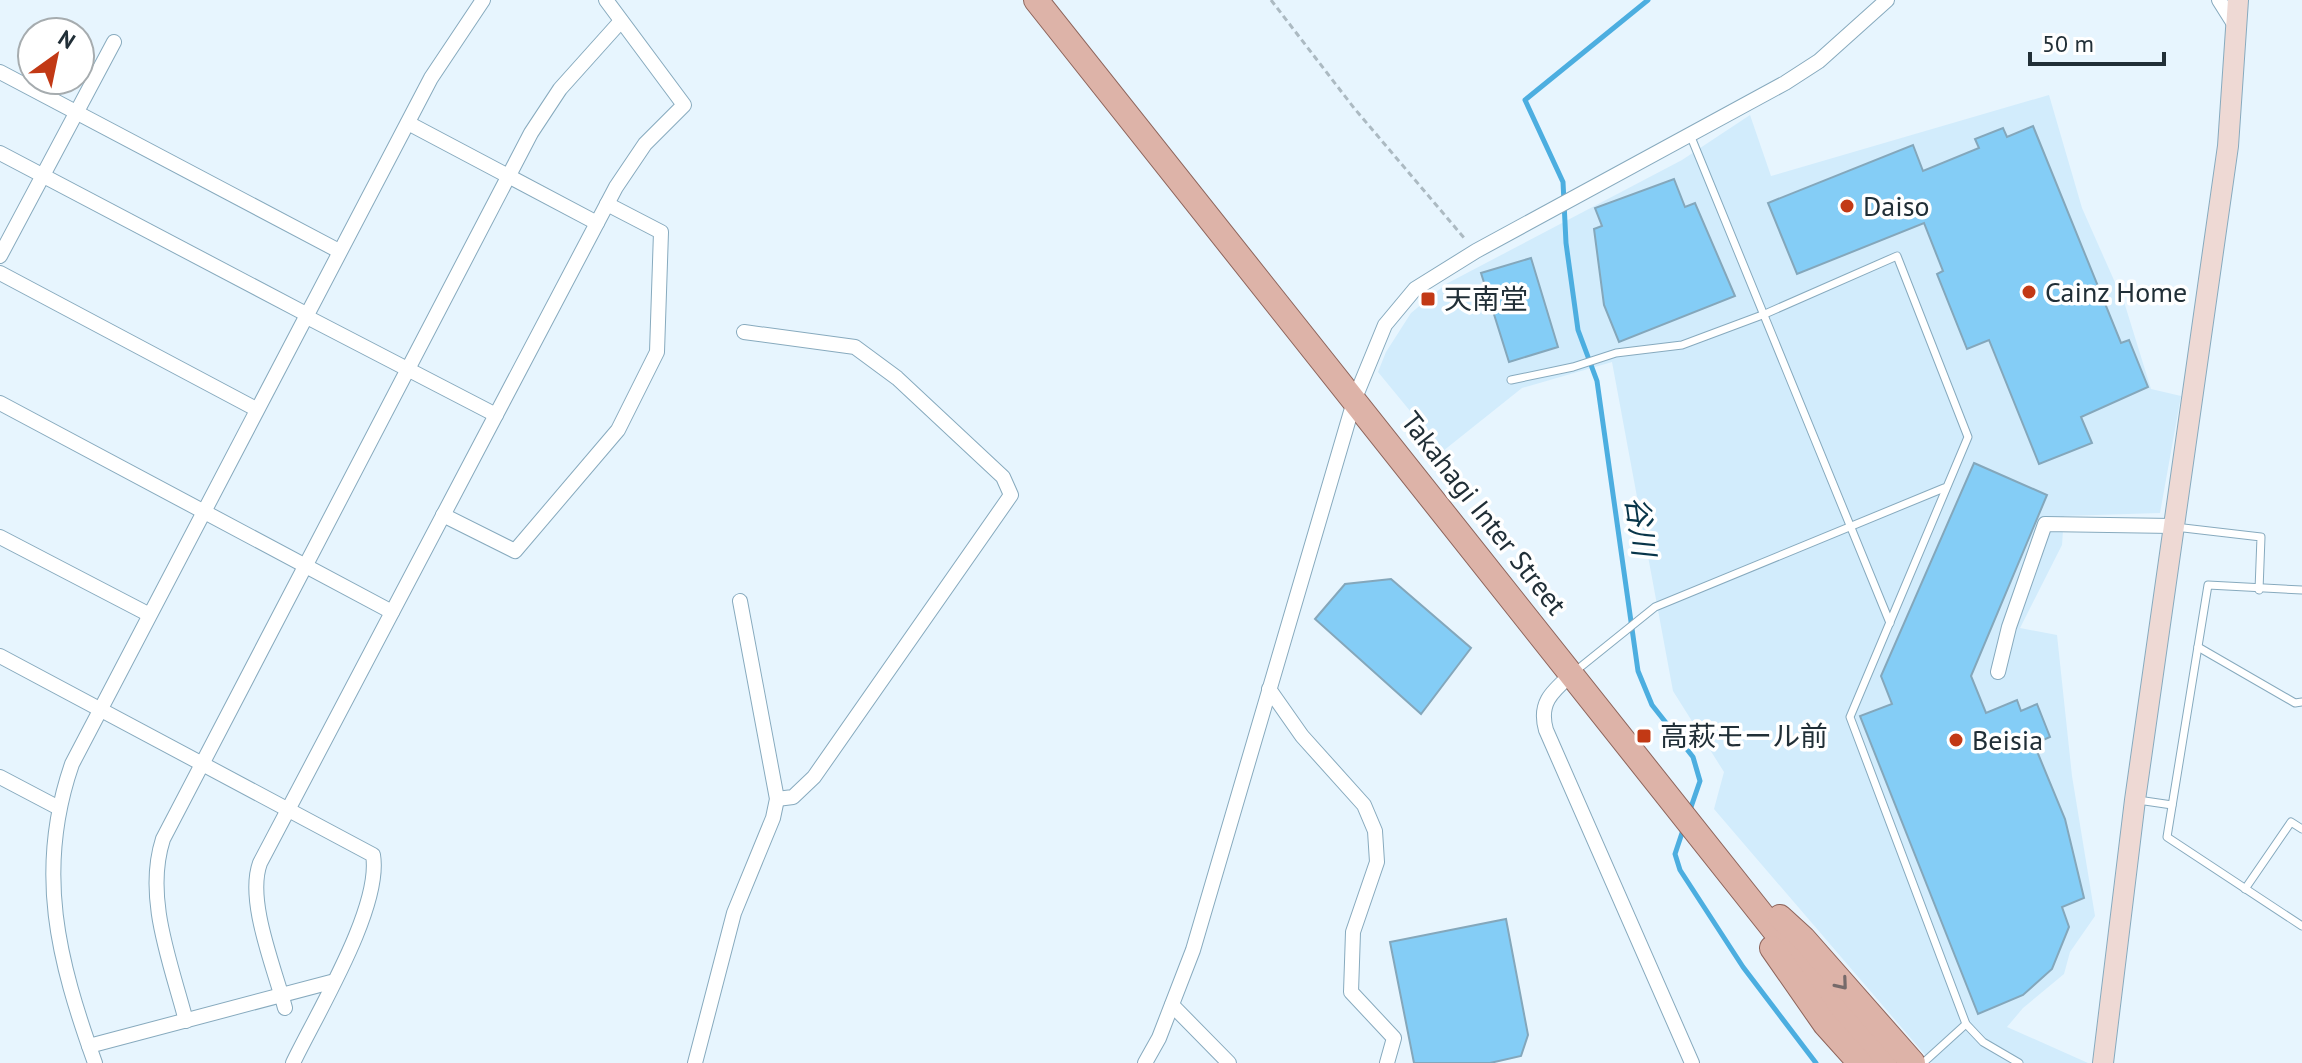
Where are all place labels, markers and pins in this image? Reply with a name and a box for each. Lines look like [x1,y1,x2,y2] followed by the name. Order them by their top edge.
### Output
[1863,187,1930,224] place label: Daiso
[1838,197,1856,215] marker: Daiso
[2045,273,2187,310] place label: Cainz Home
[1444,280,1528,317] place label: 天南堂
[2020,283,2038,301] marker: Cainz Home
[1419,290,1437,308] marker: 天南堂
[1660,717,1828,754] place label: 高萩モール前
[1972,721,2043,758] place label: Beisia
[1635,727,1653,745] marker: 高萩モール前
[1947,731,1965,749] marker: Beisia

